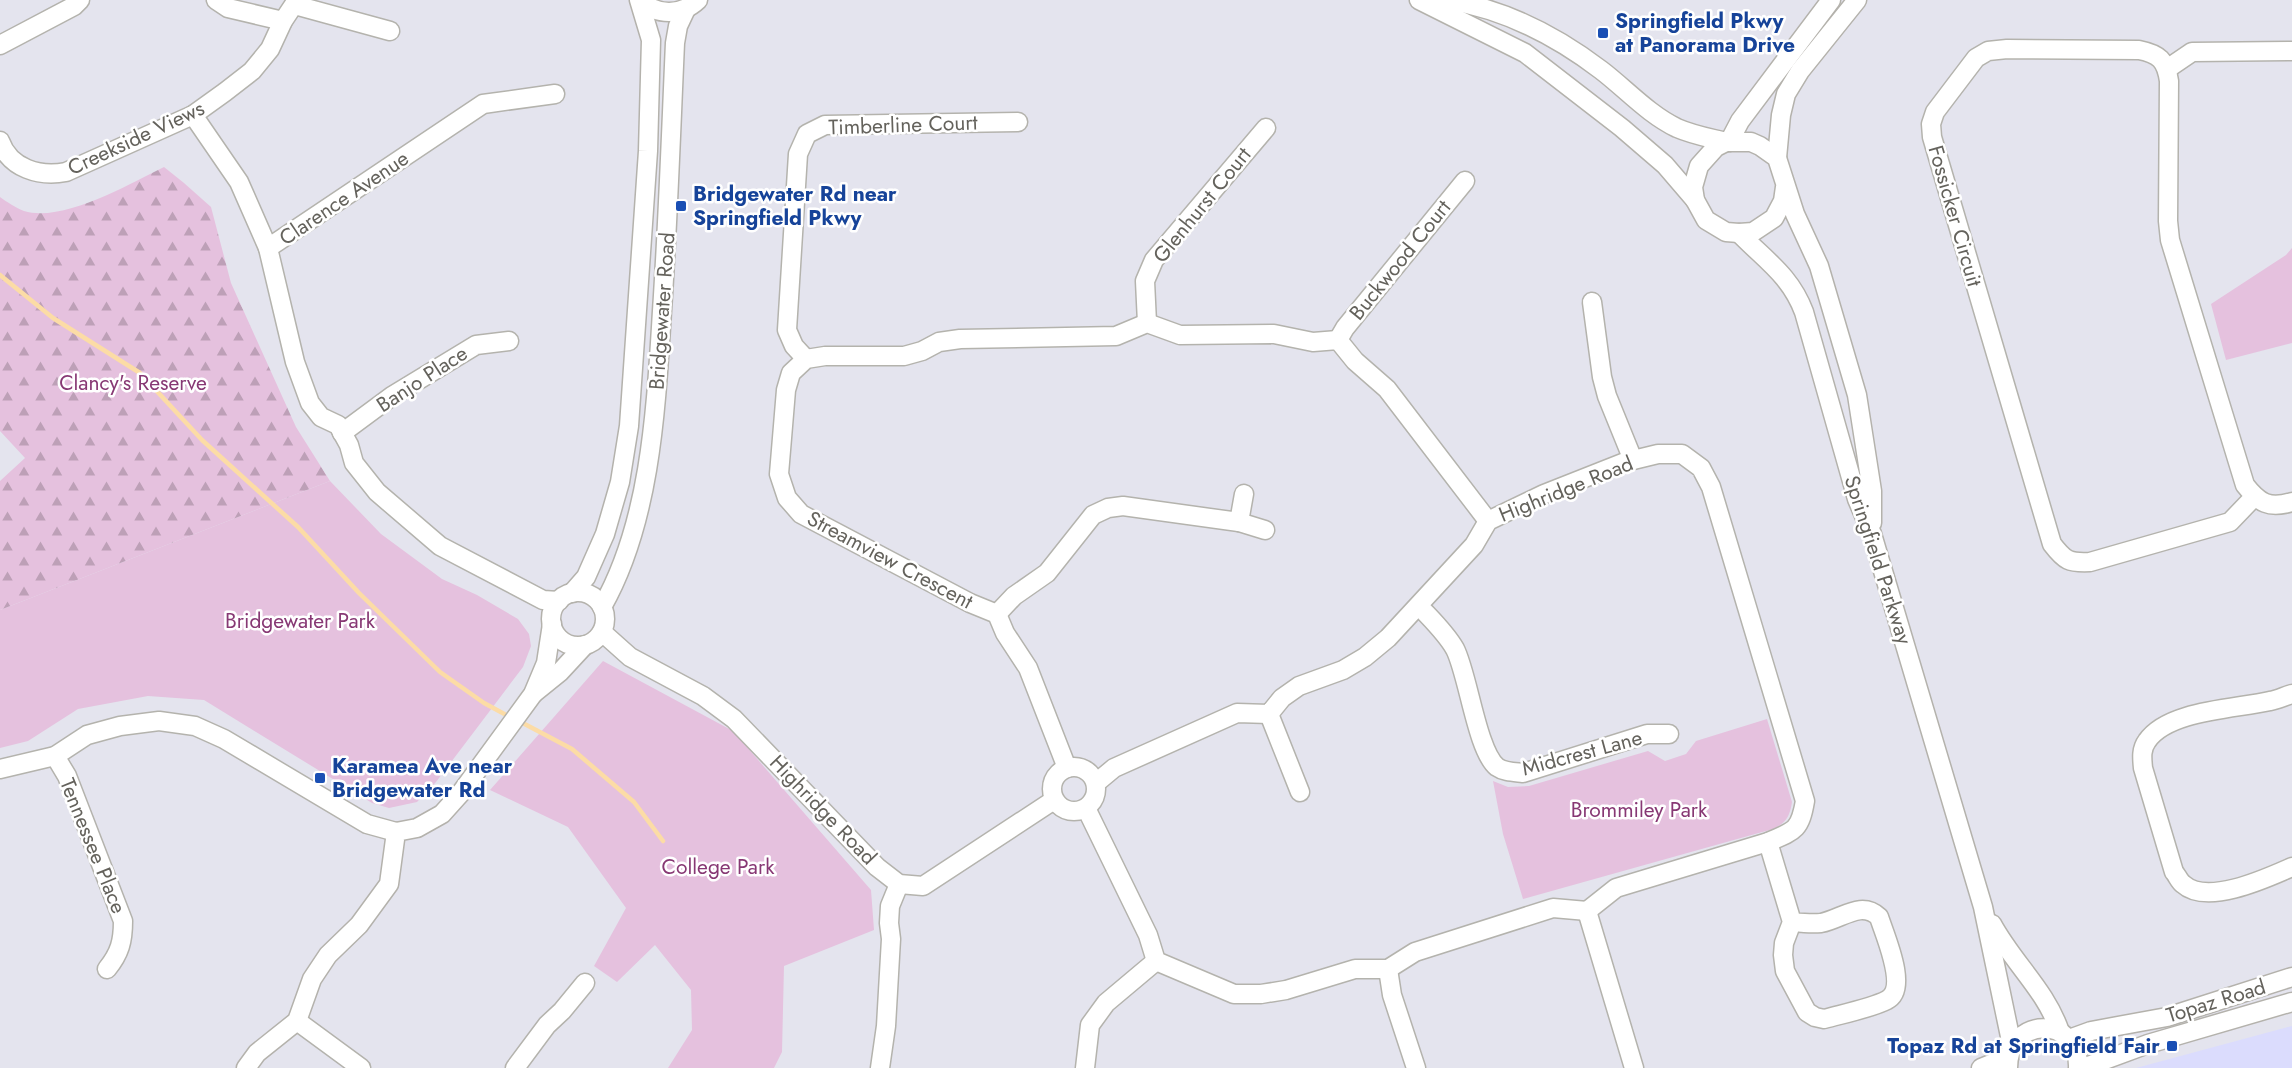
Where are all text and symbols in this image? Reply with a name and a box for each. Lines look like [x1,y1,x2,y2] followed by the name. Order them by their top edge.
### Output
[1615,6,1795,60] place label: Springfield Pkwy at Panorama Drive
[1596,26,1610,40] marker: Springfield Pkwy at Panorama Drive
[63,93,209,183] street label: Creekside Views
[828,107,978,143] street label: Timberline Court
[1146,141,1258,269] street label: Glenhurst Court
[1921,142,1989,290] street label: Fossicker Circuit
[273,143,415,253] street label: Clarence Avenue
[693,179,897,233] place label: Bridgewater Rd near Springfield Pkwy
[1342,194,1458,326] street label: Buckwood Court
[674,199,688,213] marker: Bridgewater Rd near Springfield Pkwy
[642,231,682,391] street label: Bridgewater Road
[371,338,474,420] street label: Banjo Place
[59,368,207,398] park label: Clancy's Reserve
[1494,448,1638,530] street label: Highridge Road
[1837,472,1920,649] street label: Springfield Parkway
[802,504,978,616] street label: Streamview Crescent
[225,606,376,636] park label: Bridgewater Park
[1519,722,1646,783] street label: Midcrest Lane
[763,748,883,872] street label: Highridge Road
[332,751,513,805] place label: Karamea Ave near Bridgewater Rd
[313,771,327,785] marker: Karamea Ave near Bridgewater Rd
[52,774,134,918] street label: Tennessee Place
[1571,795,1708,825] park label: Brommiley Park
[662,852,775,882] park label: College Park
[2163,972,2269,1030] street label: Topaz Road
[1887,1031,2160,1061] place label: Topaz Rd at Springfield Fair
[2165,1039,2179,1053] marker: Topaz Rd at Springfield Fair

